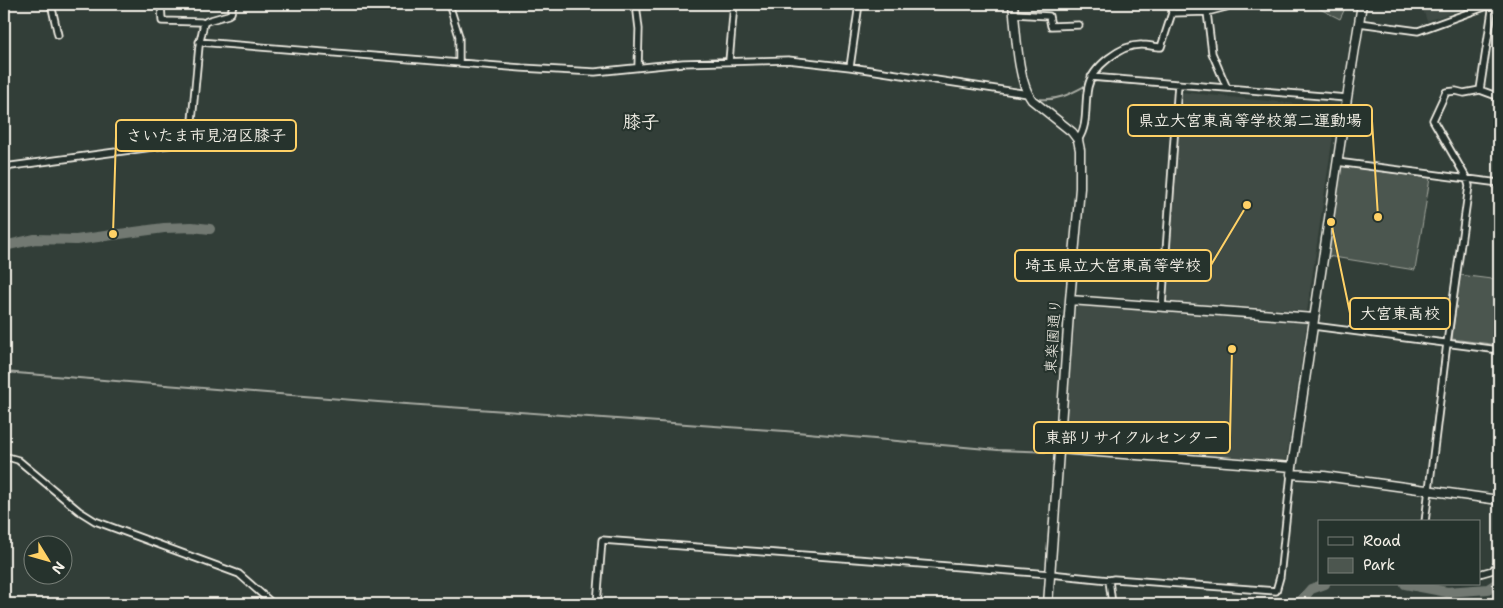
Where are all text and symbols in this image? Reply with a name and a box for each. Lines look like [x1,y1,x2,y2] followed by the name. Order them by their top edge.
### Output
[1128,105,1372,136] callout: 県立大宮東高等学校第二運動場
[623,110,659,134] district label: 膝子
[1138,110,1362,131] text: 県立大宮東高等学校第二運動場
[116,120,296,151] callout: さいたま市見沼区膝子
[126,125,286,146] text: さいたま市見沼区膝子
[1015,250,1211,281] callout: 埼玉県立大宮東高等学校
[1025,255,1201,276] text: 埼玉県立大宮東高等学校
[1040,298,1066,374] street label: 東楽園通り
[1350,298,1450,329] callout: 大宮東高校
[1360,303,1440,324] text: 大宮東高校
[1034,422,1230,453] callout: 東部リサイクルセンター
[1045,427,1219,448] text: 東部リサイクルセンター
[1318,520,1480,586] legend
[1363,531,1401,551] text: Road
[22,536,72,586] north arrow
[1363,555,1395,575] text: Park
[48,558,69,578] text: N

